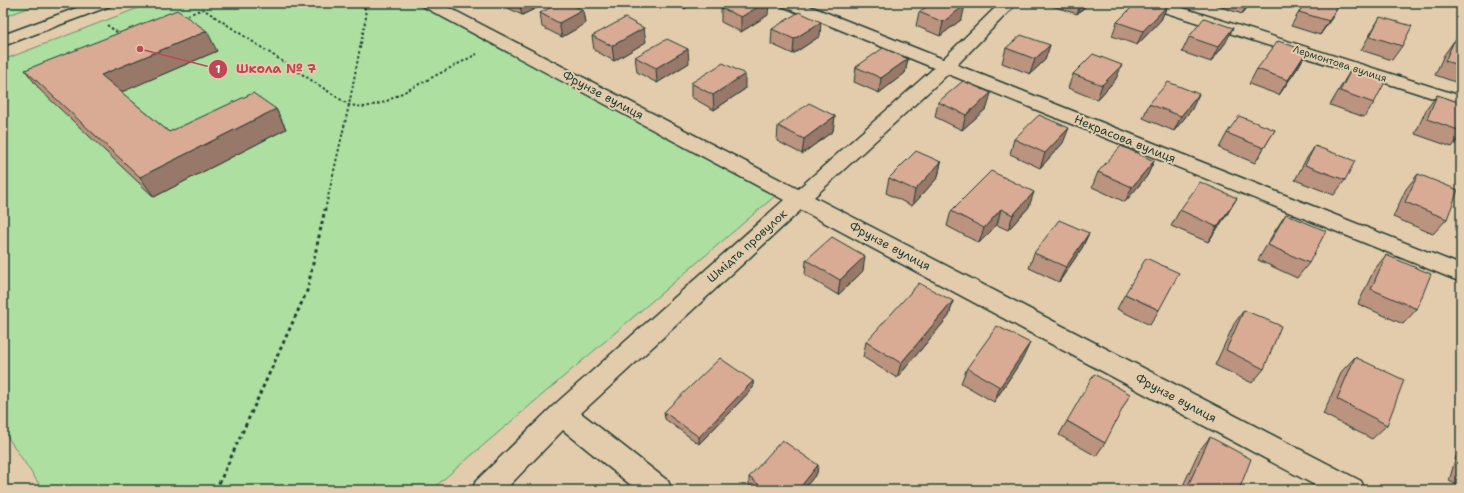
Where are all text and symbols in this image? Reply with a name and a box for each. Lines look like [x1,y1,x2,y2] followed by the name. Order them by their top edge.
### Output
[1291,42,1388,85] street label: Лермонтова вулиця
[208,56,324,81] callout: Школа № 7
[236,60,316,77] text: Школа № 7
[215,61,221,77] text: 1
[560,67,646,123] street label: Фрунзе вулиця
[1072,111,1178,167] street label: Некрасова вулиця
[704,205,791,286] street label: Шмідта провулок
[847,218,933,274] street label: Фрунзе вулиця
[1133,370,1219,426] street label: Фрунзе вулиця

